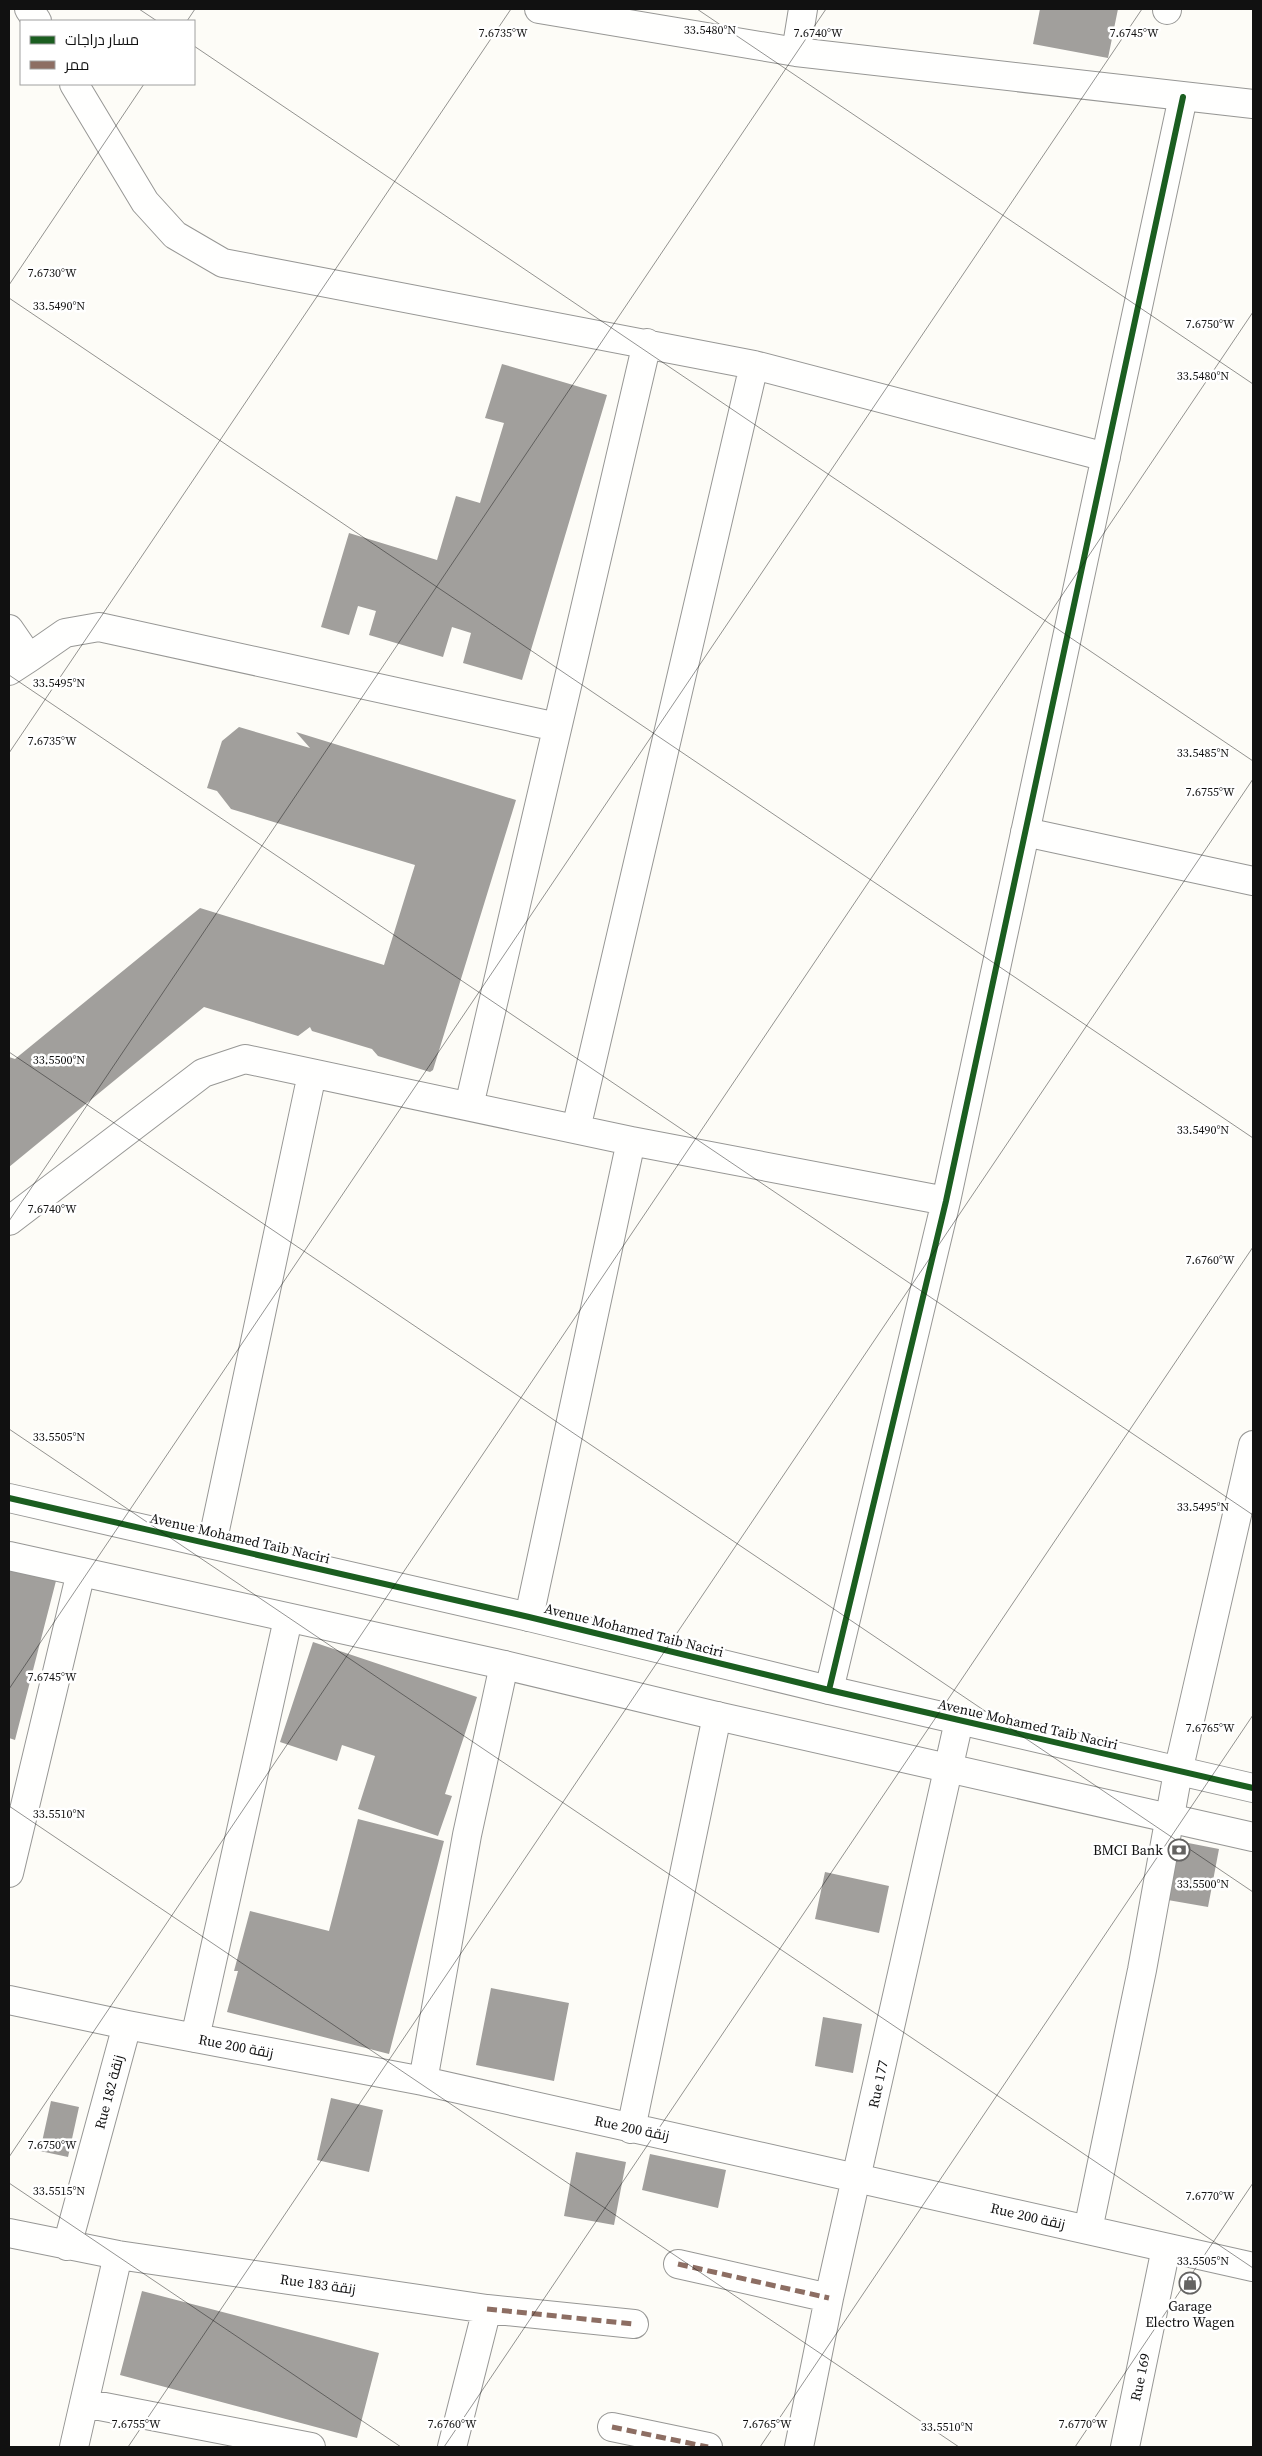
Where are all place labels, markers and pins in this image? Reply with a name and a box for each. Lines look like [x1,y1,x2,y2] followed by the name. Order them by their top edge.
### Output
[1167,1838,1191,1862] bank icon: BMCI Bank
[1093,1840,1163,1860] place label: BMCI Bank
[1178,2271,1202,2295] shop icon: Garage Electro Wagen
[1145,2296,1235,2332] place label: Garage Electro Wagen

